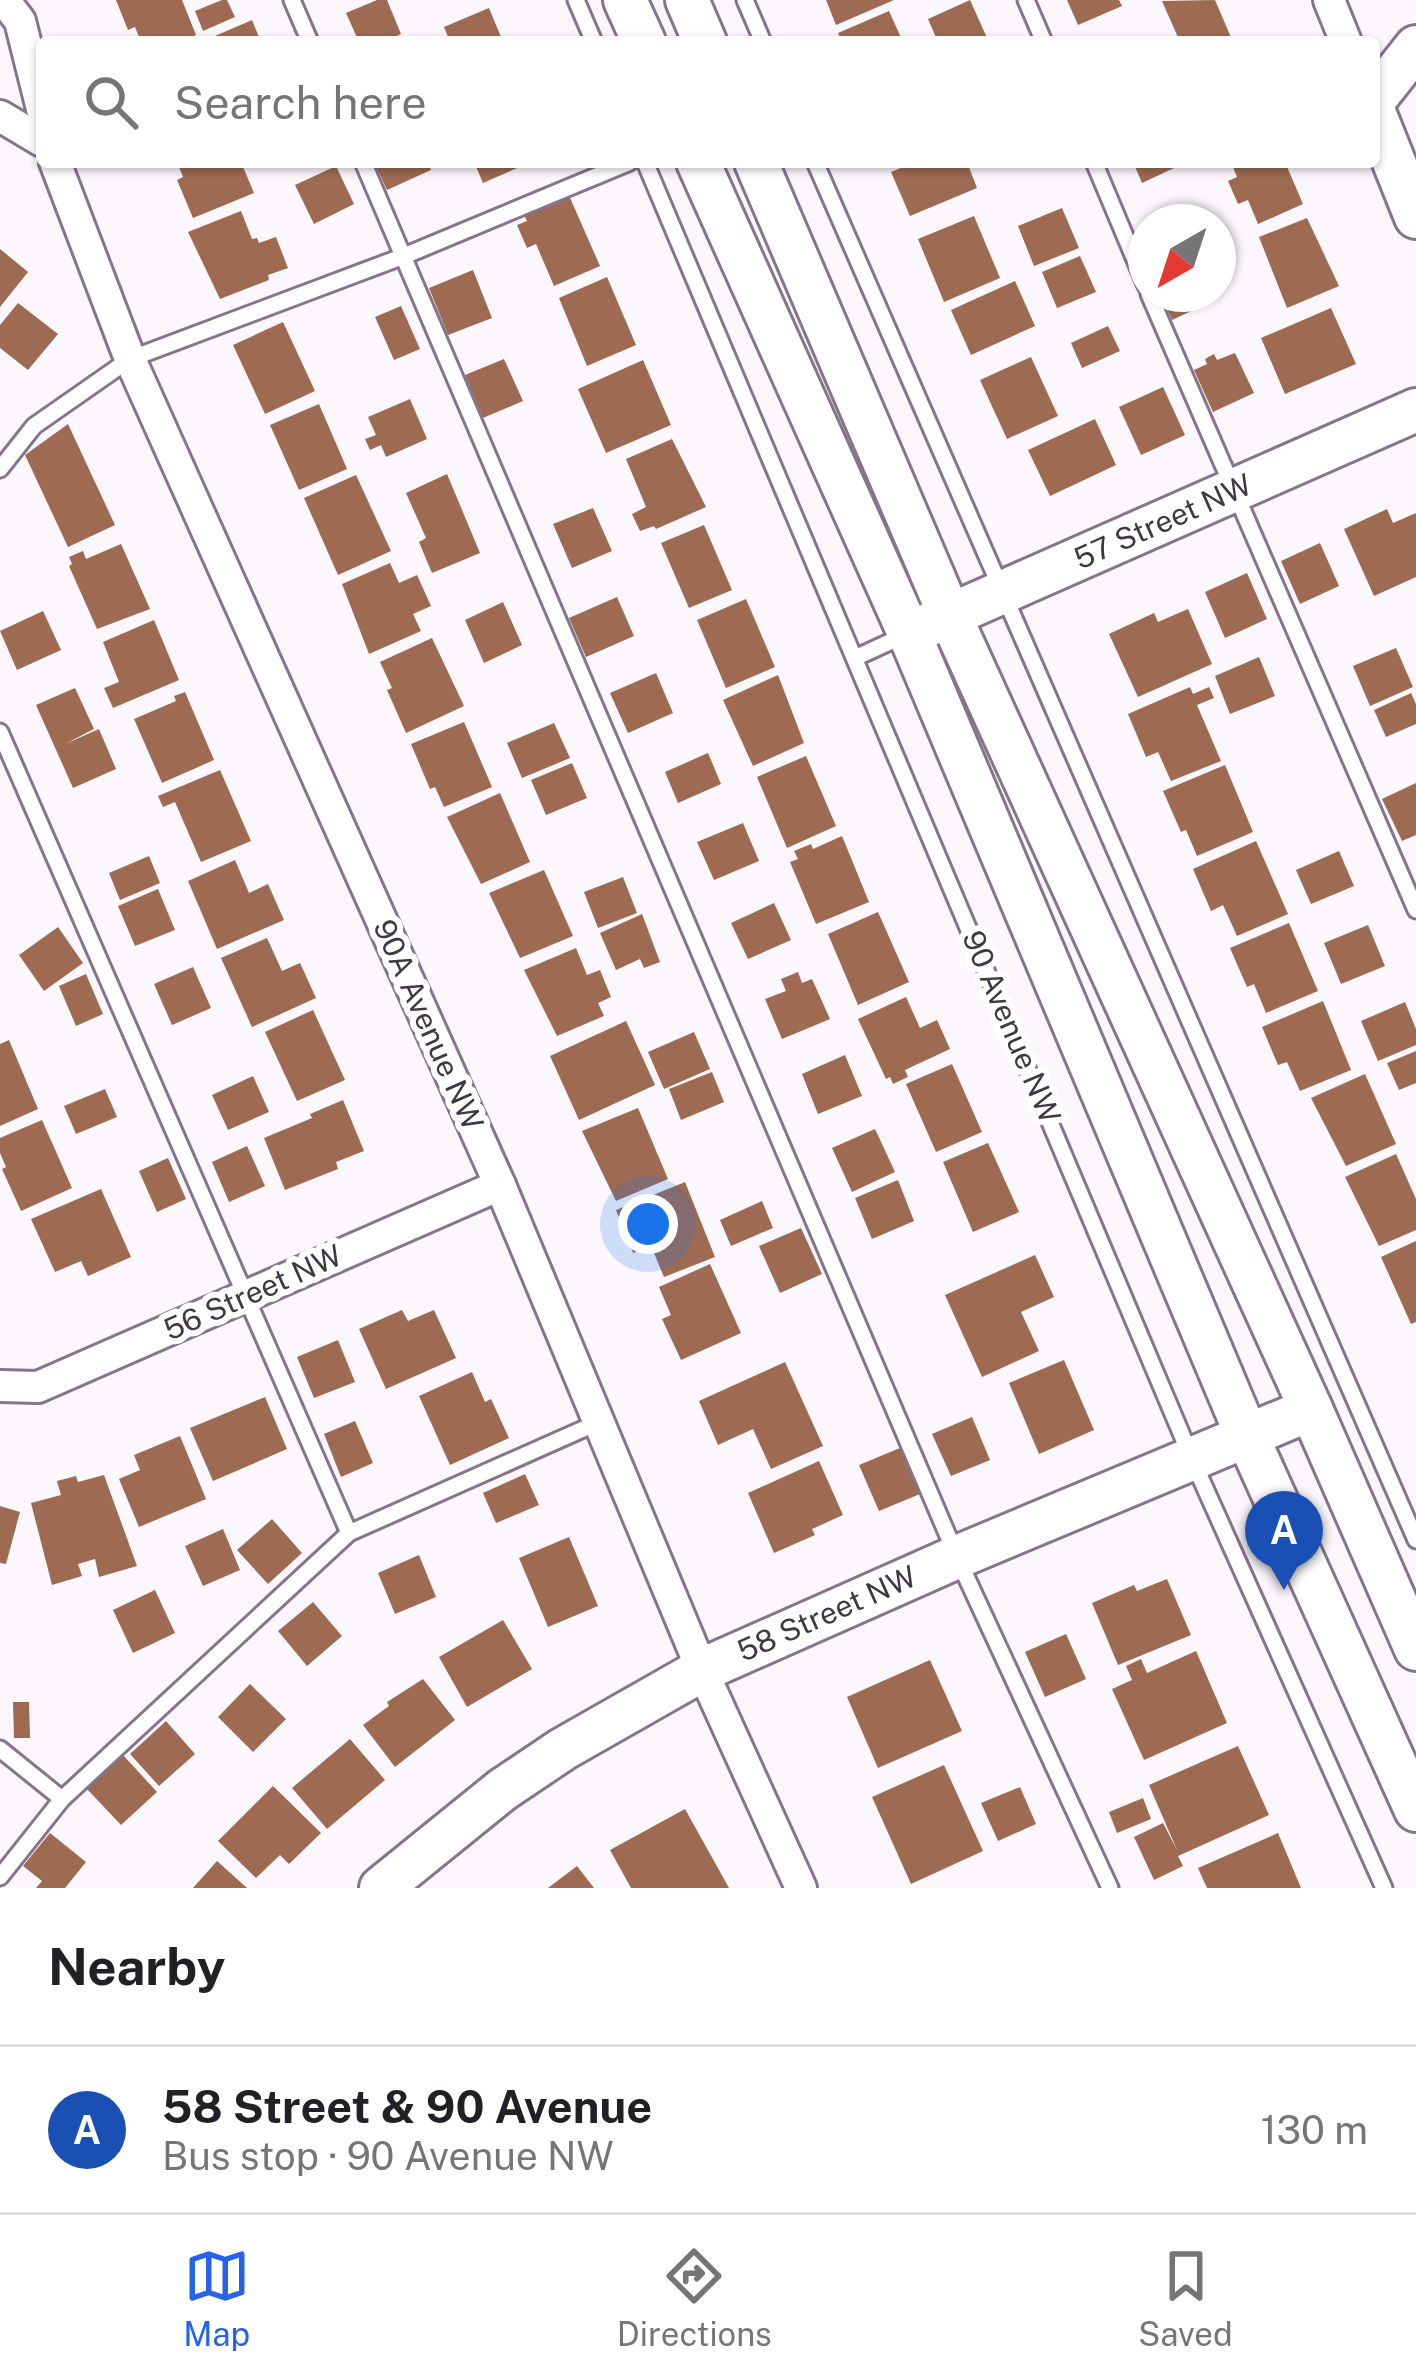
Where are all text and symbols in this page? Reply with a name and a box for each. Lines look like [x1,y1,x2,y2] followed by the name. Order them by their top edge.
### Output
[36,36,1380,168] search box
[78,69,144,135] icon: search
[174,76,427,129] text: Search here
[1128,204,1236,312] north arrow
[1068,466,1257,576] street label: 57 Street NW
[366,914,491,1136] street label: 90A Avenue NW
[955,925,1069,1128] street label: 90 Avenue NW
[618,1194,678,1254] your location
[158,1237,347,1347] street label: 56 Street NW
[1245,1491,1323,1590] pin: A
[732,1558,922,1669] street label: 58 Street NW
[48,1937,225,1996] text: Nearby
[162,2080,652,2133] text: 58 Street & 90 Avenue
[73,2107,101,2153] text: A
[1261,2107,1368,2153] text: 130 m
[162,2133,614,2179] text: Bus stop · 90 Avenue NW
[183,2243,250,2353] tab: Map
[617,2243,772,2353] tab: Directions
[1138,2243,1233,2353] tab: Saved

